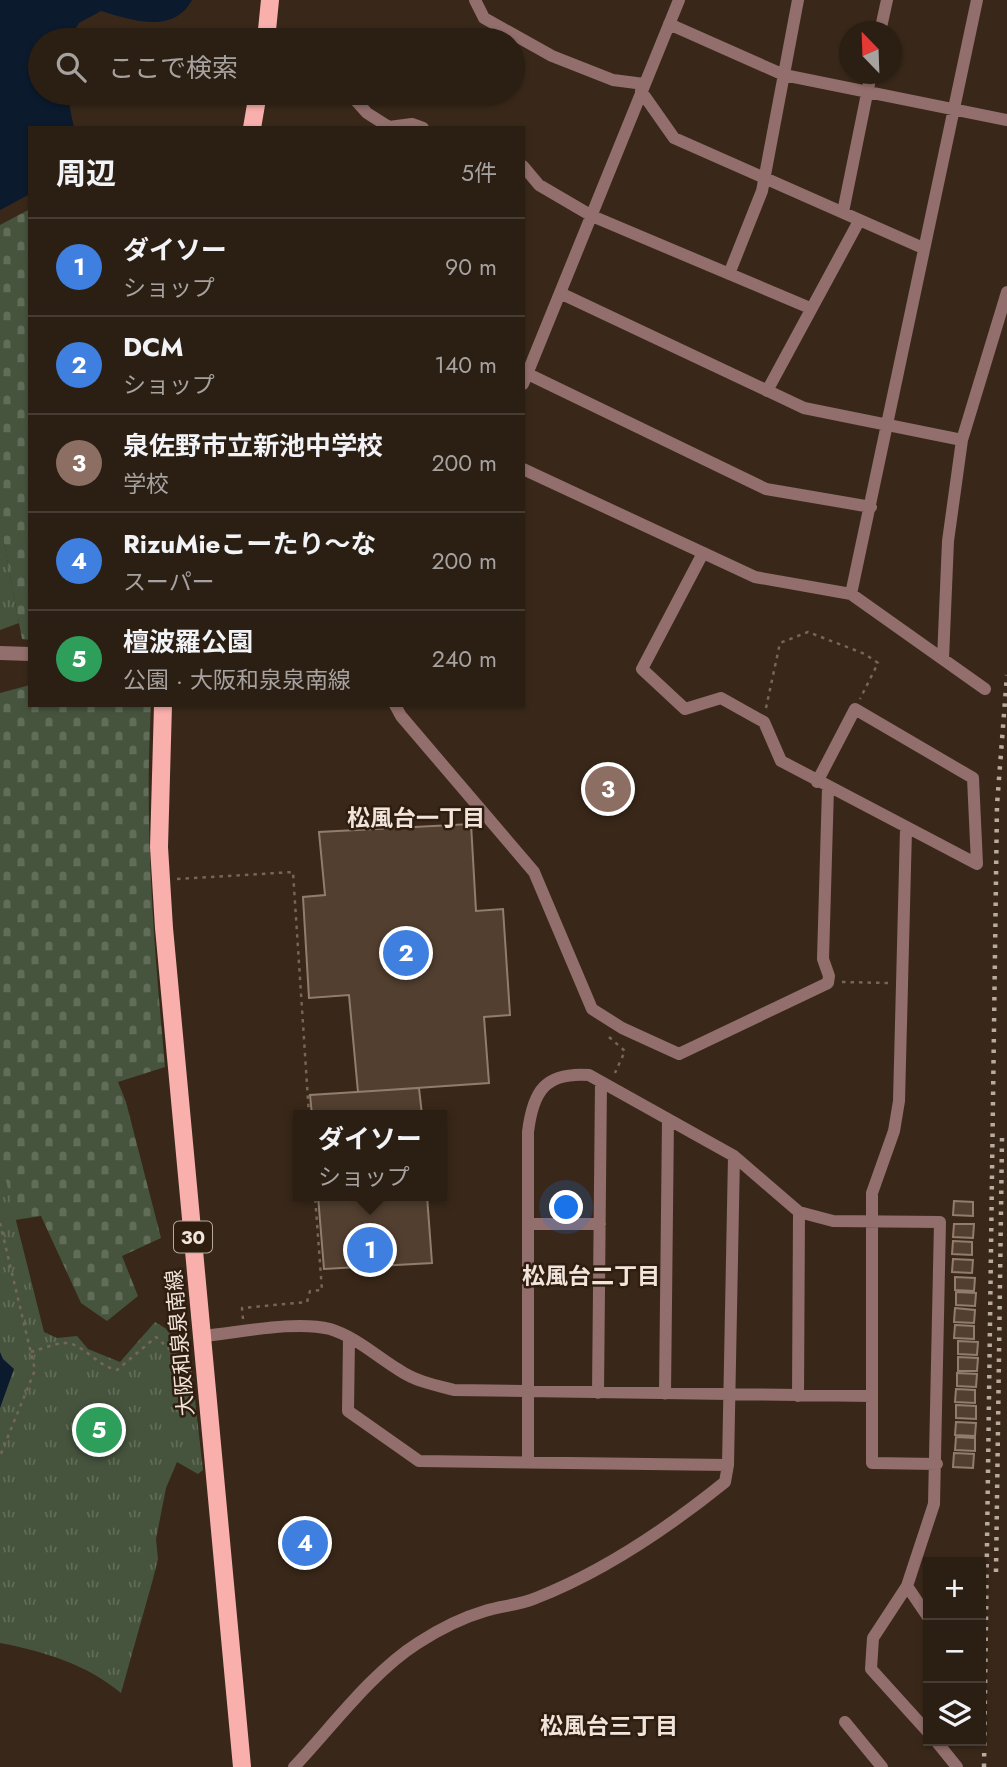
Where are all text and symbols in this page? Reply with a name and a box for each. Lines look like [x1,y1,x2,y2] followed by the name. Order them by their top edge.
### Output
[839,21,902,84] north arrow
[28,28,525,105] search box
[52,48,90,86] icon: search
[108,49,238,87] text: ここで検索
[56,152,116,195] text: 周辺
[461,156,497,190] text: 5件
[123,231,227,269] text: ダイソー
[73,250,85,284] text: 1
[445,250,497,284] text: 90 m
[123,271,215,305] text: ショップ
[123,328,183,366] text: DCM
[71,348,87,382] text: 2
[435,348,497,382] text: 140 m
[123,368,215,402] text: ショップ
[123,427,383,465] text: 泉佐野市立新池中学校
[72,446,86,480] text: 3
[431,446,497,480] text: 200 m
[123,467,169,501] text: 学校
[123,525,377,563] text: RizuMieこーたり～な
[71,544,87,578] text: 4
[431,544,497,578] text: 200 m
[123,565,215,599] text: スーパー
[123,623,253,661] text: 檀波羅公園
[72,642,86,676] text: 5
[432,642,497,676] text: 240 m
[123,663,351,697] text: 公園 · 大阪和泉泉南線
[585,763,631,815] pin: 3
[347,801,485,835] district label: 松風台一丁目
[383,927,429,979] pin: 2
[293,1110,447,1201] popup
[318,1120,422,1158] text: ダイソー
[318,1160,410,1194] text: ショップ
[549,1190,583,1224] your location
[174,1222,212,1252] road number: 30
[347,1224,393,1276] pin: 1
[522,1259,660,1293] district label: 松風台二丁目
[159,1268,201,1418] street label: 大阪和泉泉南線
[76,1404,122,1456] pin: 5
[282,1517,328,1569] pin: 4
[923,1557,986,1746] map controls
[923,1557,986,1620] button: +
[923,1620,986,1683] button: −
[923,1683,986,1746] button: layers
[540,1709,678,1743] district label: 松風台三丁目

